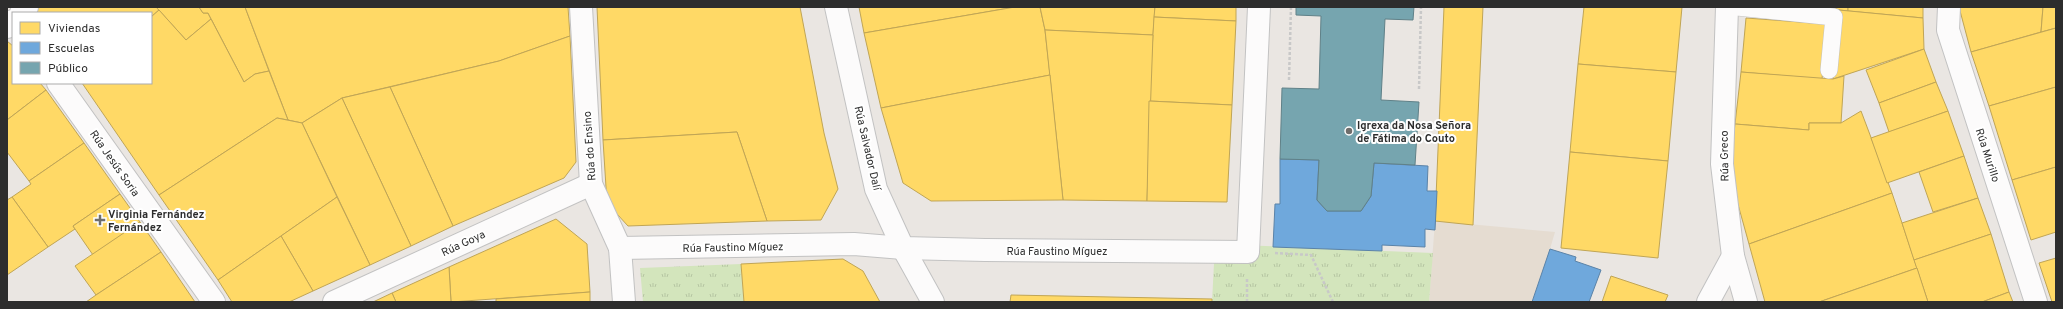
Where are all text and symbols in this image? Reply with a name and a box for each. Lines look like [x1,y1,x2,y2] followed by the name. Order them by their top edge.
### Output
[12,12,152,84] legend
[48,21,100,37] text: Viviendas
[48,41,95,57] text: Escuelas
[48,61,88,77] text: Público
[851,105,884,193] street label: Rúa Salvador Dalí
[581,111,599,181] street label: Rúa do Ensino
[1357,119,1471,146] place label: Igrexa da Nosa Señora de Fátima do Couto
[1344,126,1354,136] marker: Igrexa da Nosa Señora de Fátima do Couto
[1972,127,2002,184] street label: Rúa Murillo
[86,128,142,200] street label: Rúa Jesús Soria
[1718,130,1732,182] street label: Rúa Greco
[108,208,205,235] place label: Virginia Fernández Fernández
[95,215,105,225] marker: Virginia Fernández Fernández
[439,228,488,260] street label: Rúa Goya
[682,240,784,256] street label: Rúa Faustino Míguez
[1006,245,1108,259] street label: Rúa Faustino Míguez

